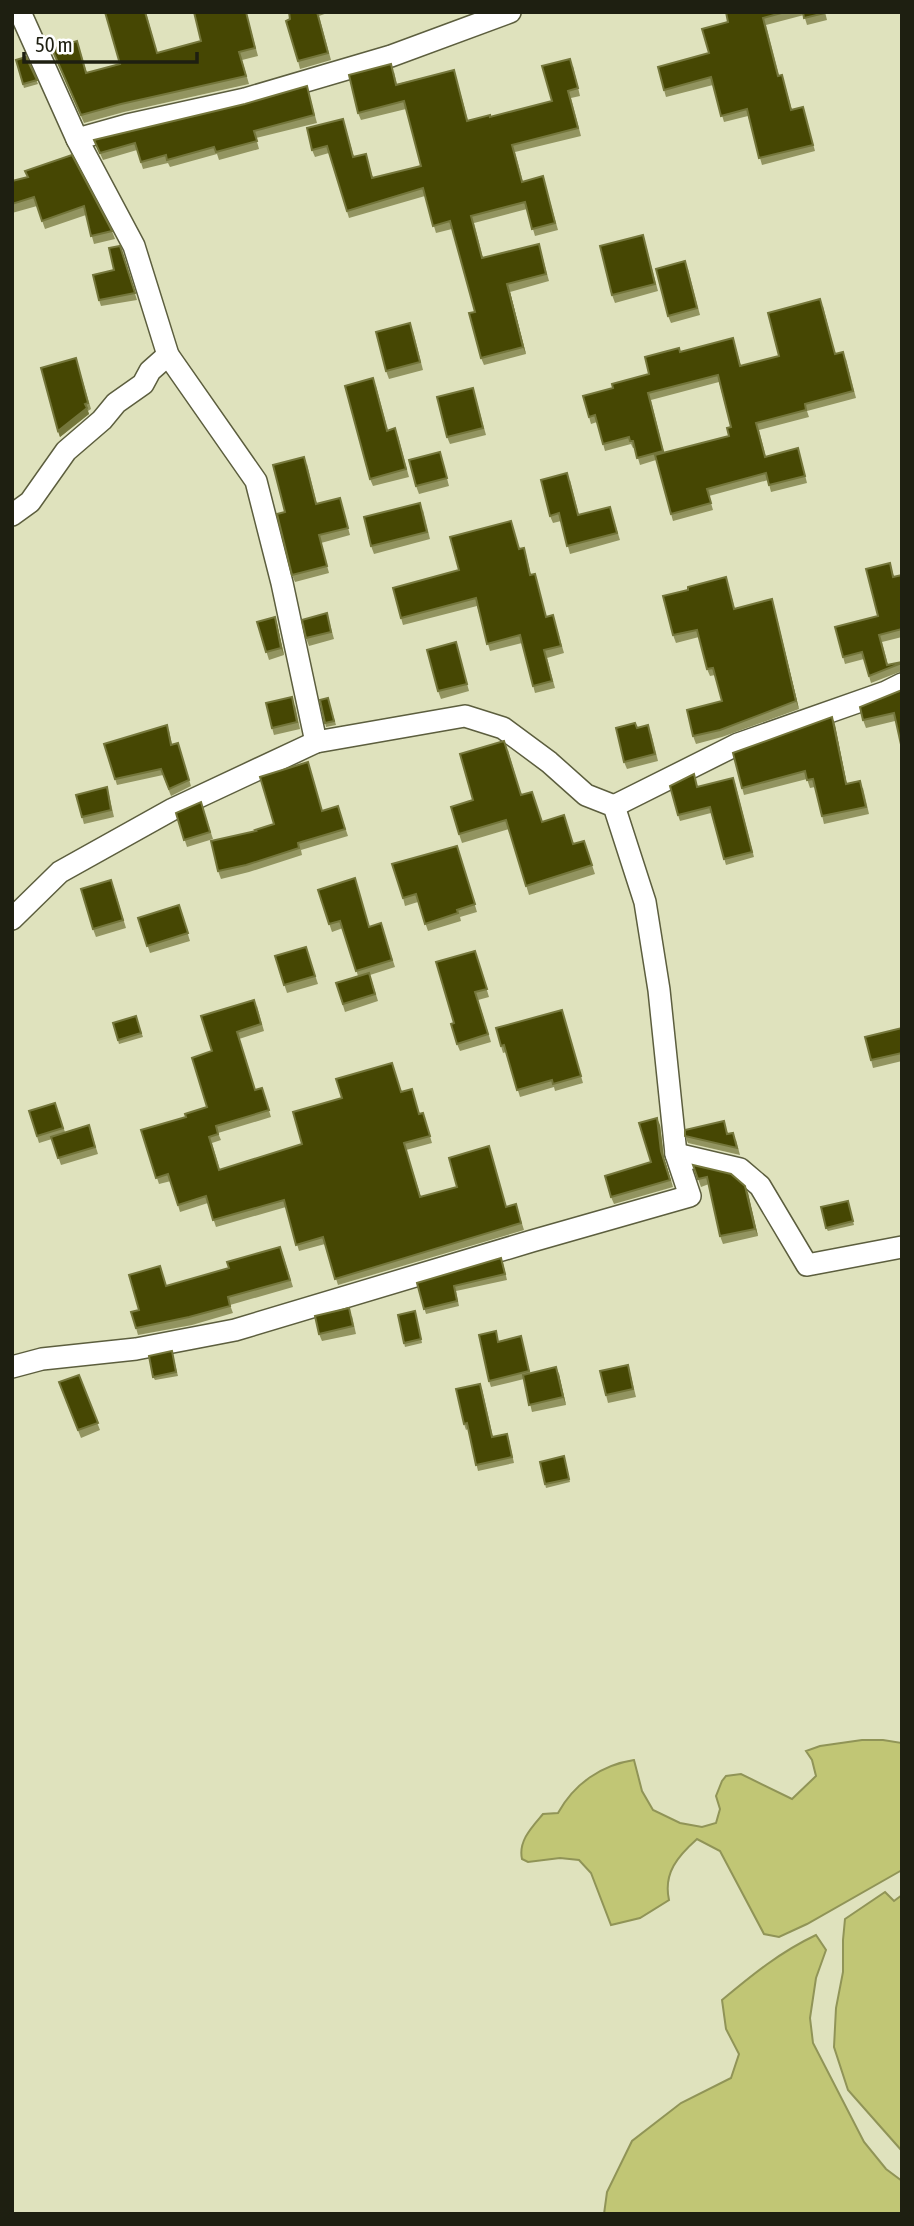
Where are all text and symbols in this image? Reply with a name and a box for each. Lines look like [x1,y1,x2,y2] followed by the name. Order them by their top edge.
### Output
[24,21,198,65] scale bar
[35,32,73,56] text: 50 m

